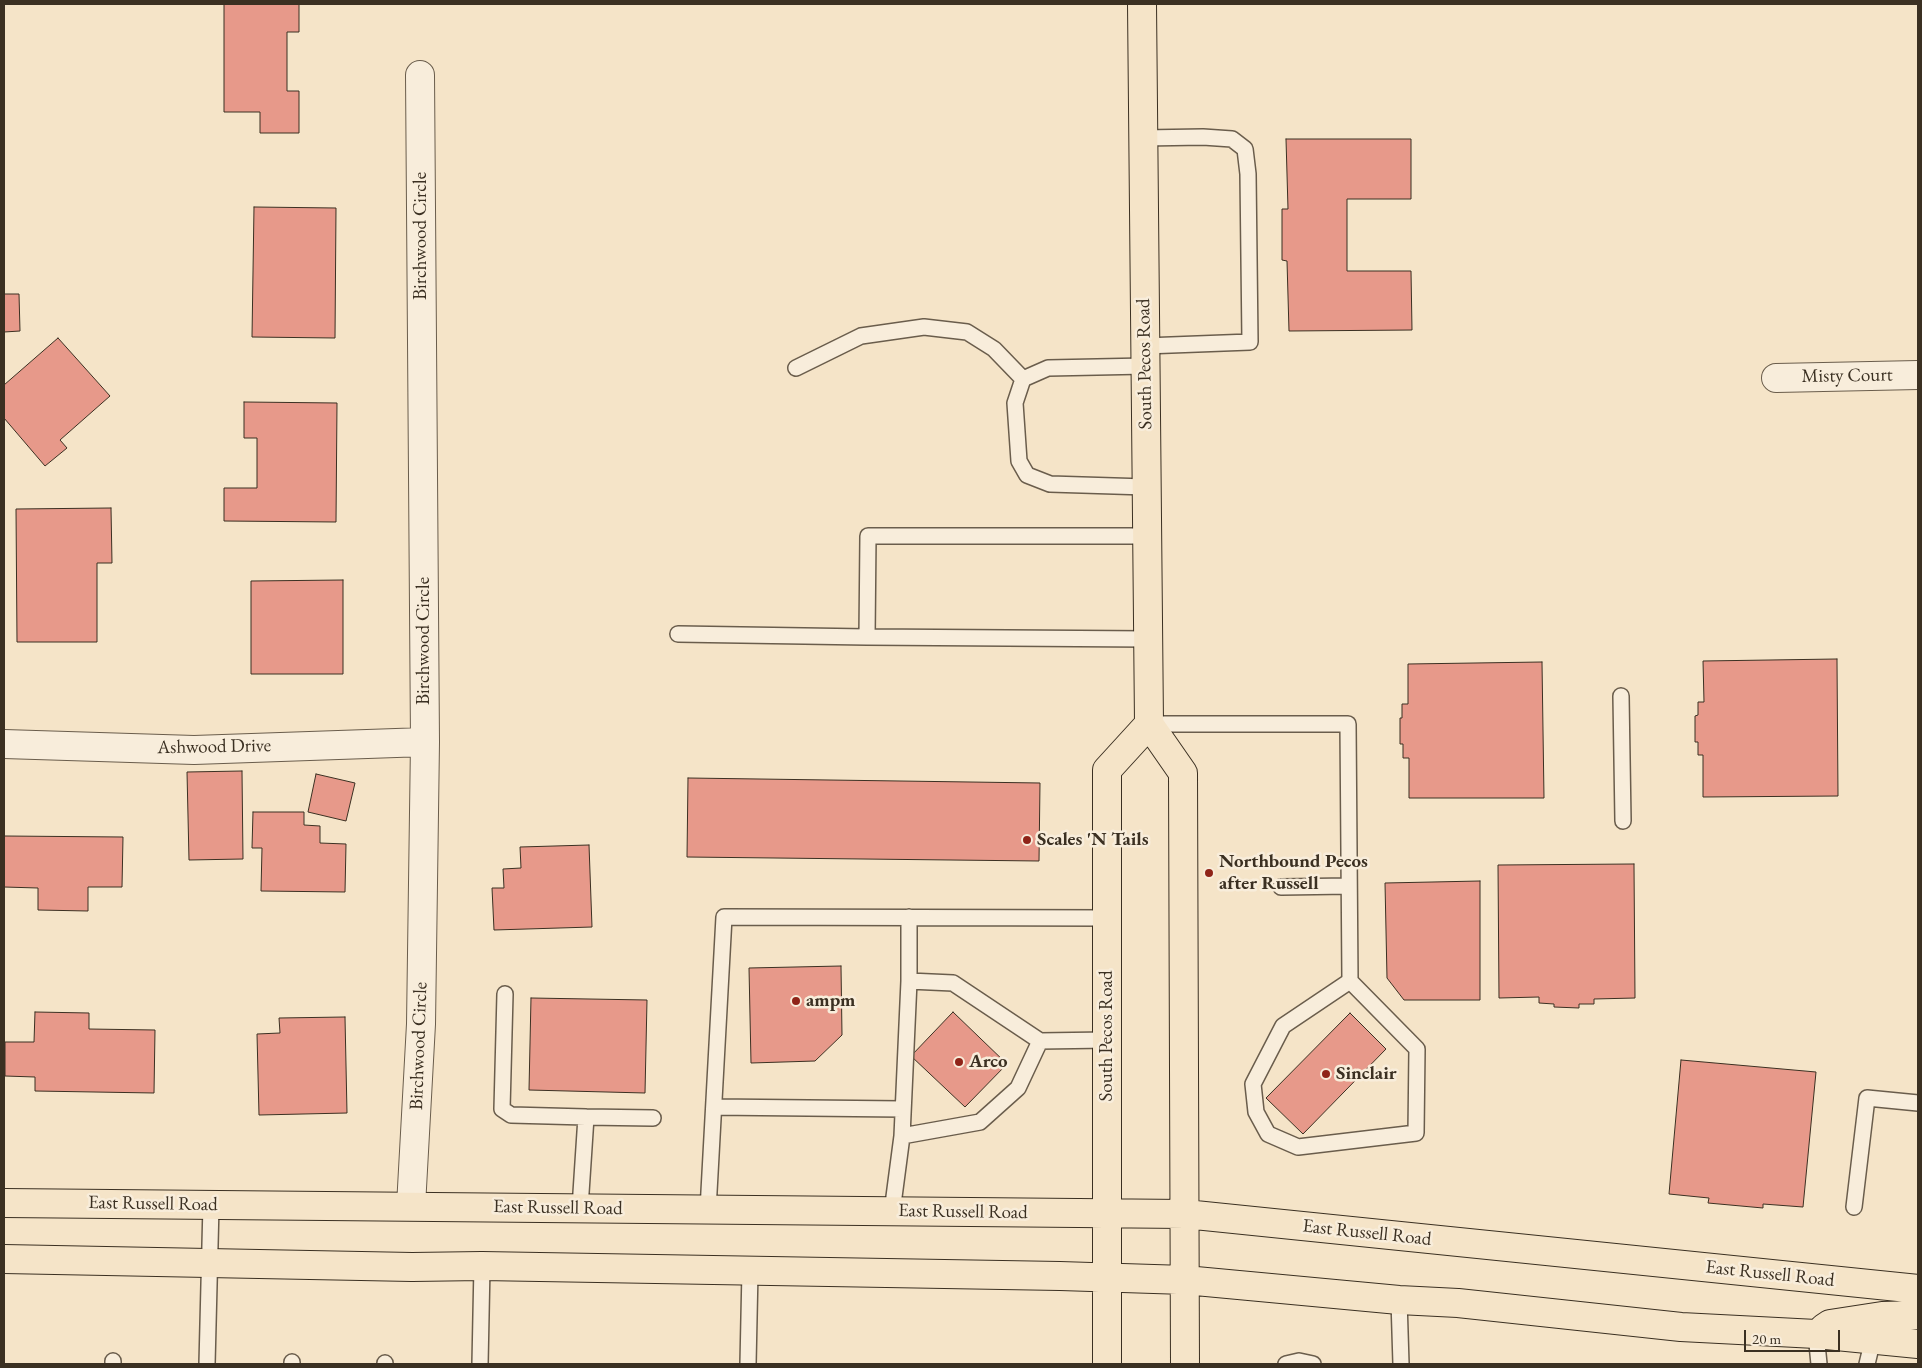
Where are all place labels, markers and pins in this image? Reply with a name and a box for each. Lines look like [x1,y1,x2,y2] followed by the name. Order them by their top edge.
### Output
[1037,829,1149,851] place label: Scales 'N Tails
[1021,834,1033,846] marker: Scales 'N Tails
[1219,851,1368,895] place label: Northbound Pecos after Russell
[1203,867,1215,879] marker: Northbound Pecos after Russell
[806,990,855,1012] place label: ampm
[790,995,802,1007] marker: ampm
[969,1051,1008,1073] place label: Arco
[953,1056,965,1068] marker: Arco
[1336,1063,1397,1085] place label: Sinclair
[1320,1068,1332,1080] marker: Sinclair

